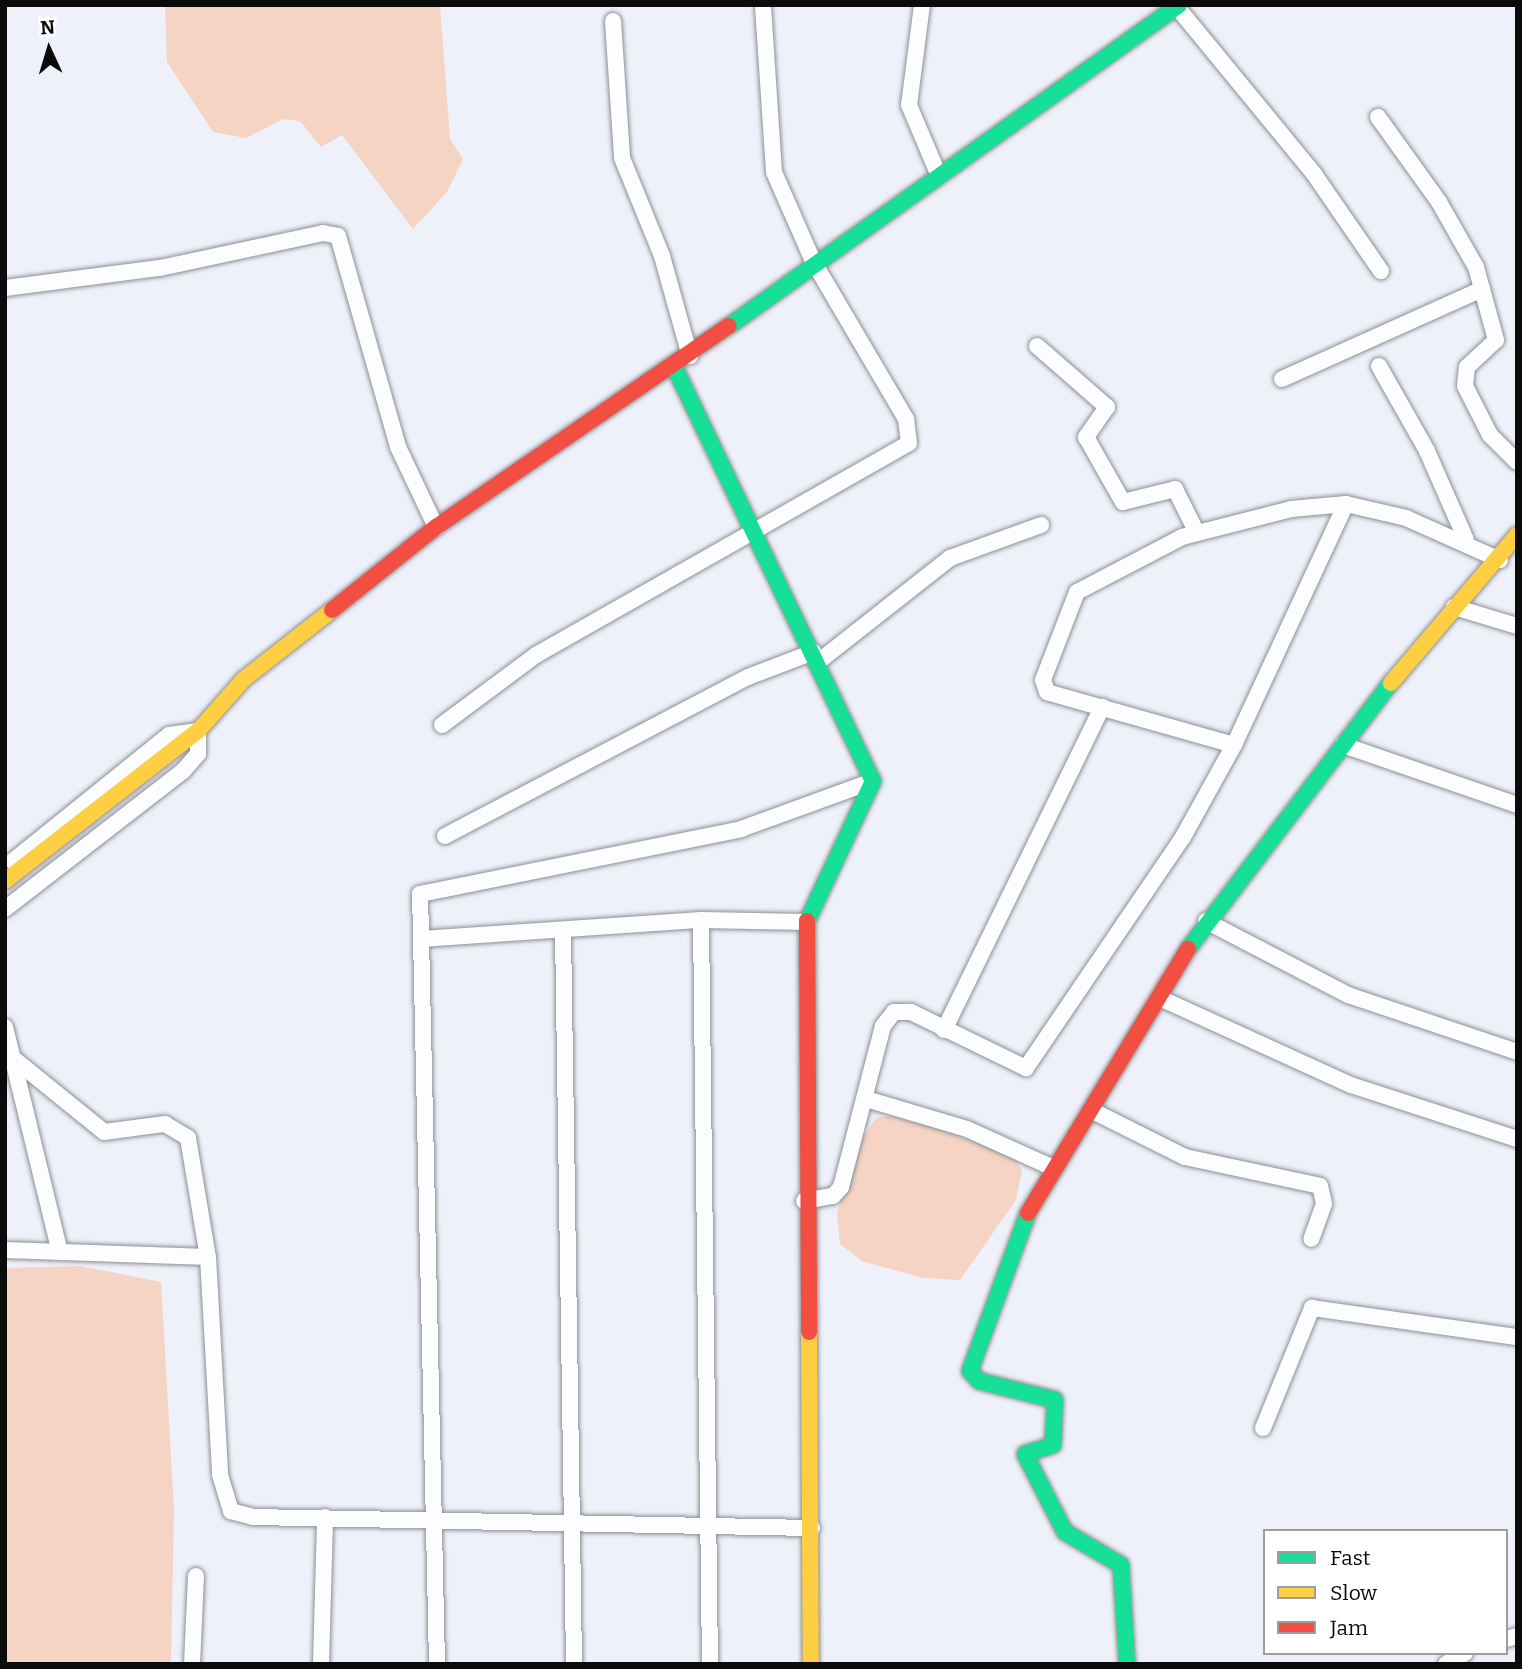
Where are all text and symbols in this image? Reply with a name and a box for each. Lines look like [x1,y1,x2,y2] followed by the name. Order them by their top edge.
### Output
[14,14,84,84] north arrow
[39,16,56,40] text: N
[1263,1529,1508,1655] legend
[1330,1545,1370,1571] text: Fast
[1330,1580,1377,1606] text: Slow
[1330,1615,1368,1641] text: Jam

